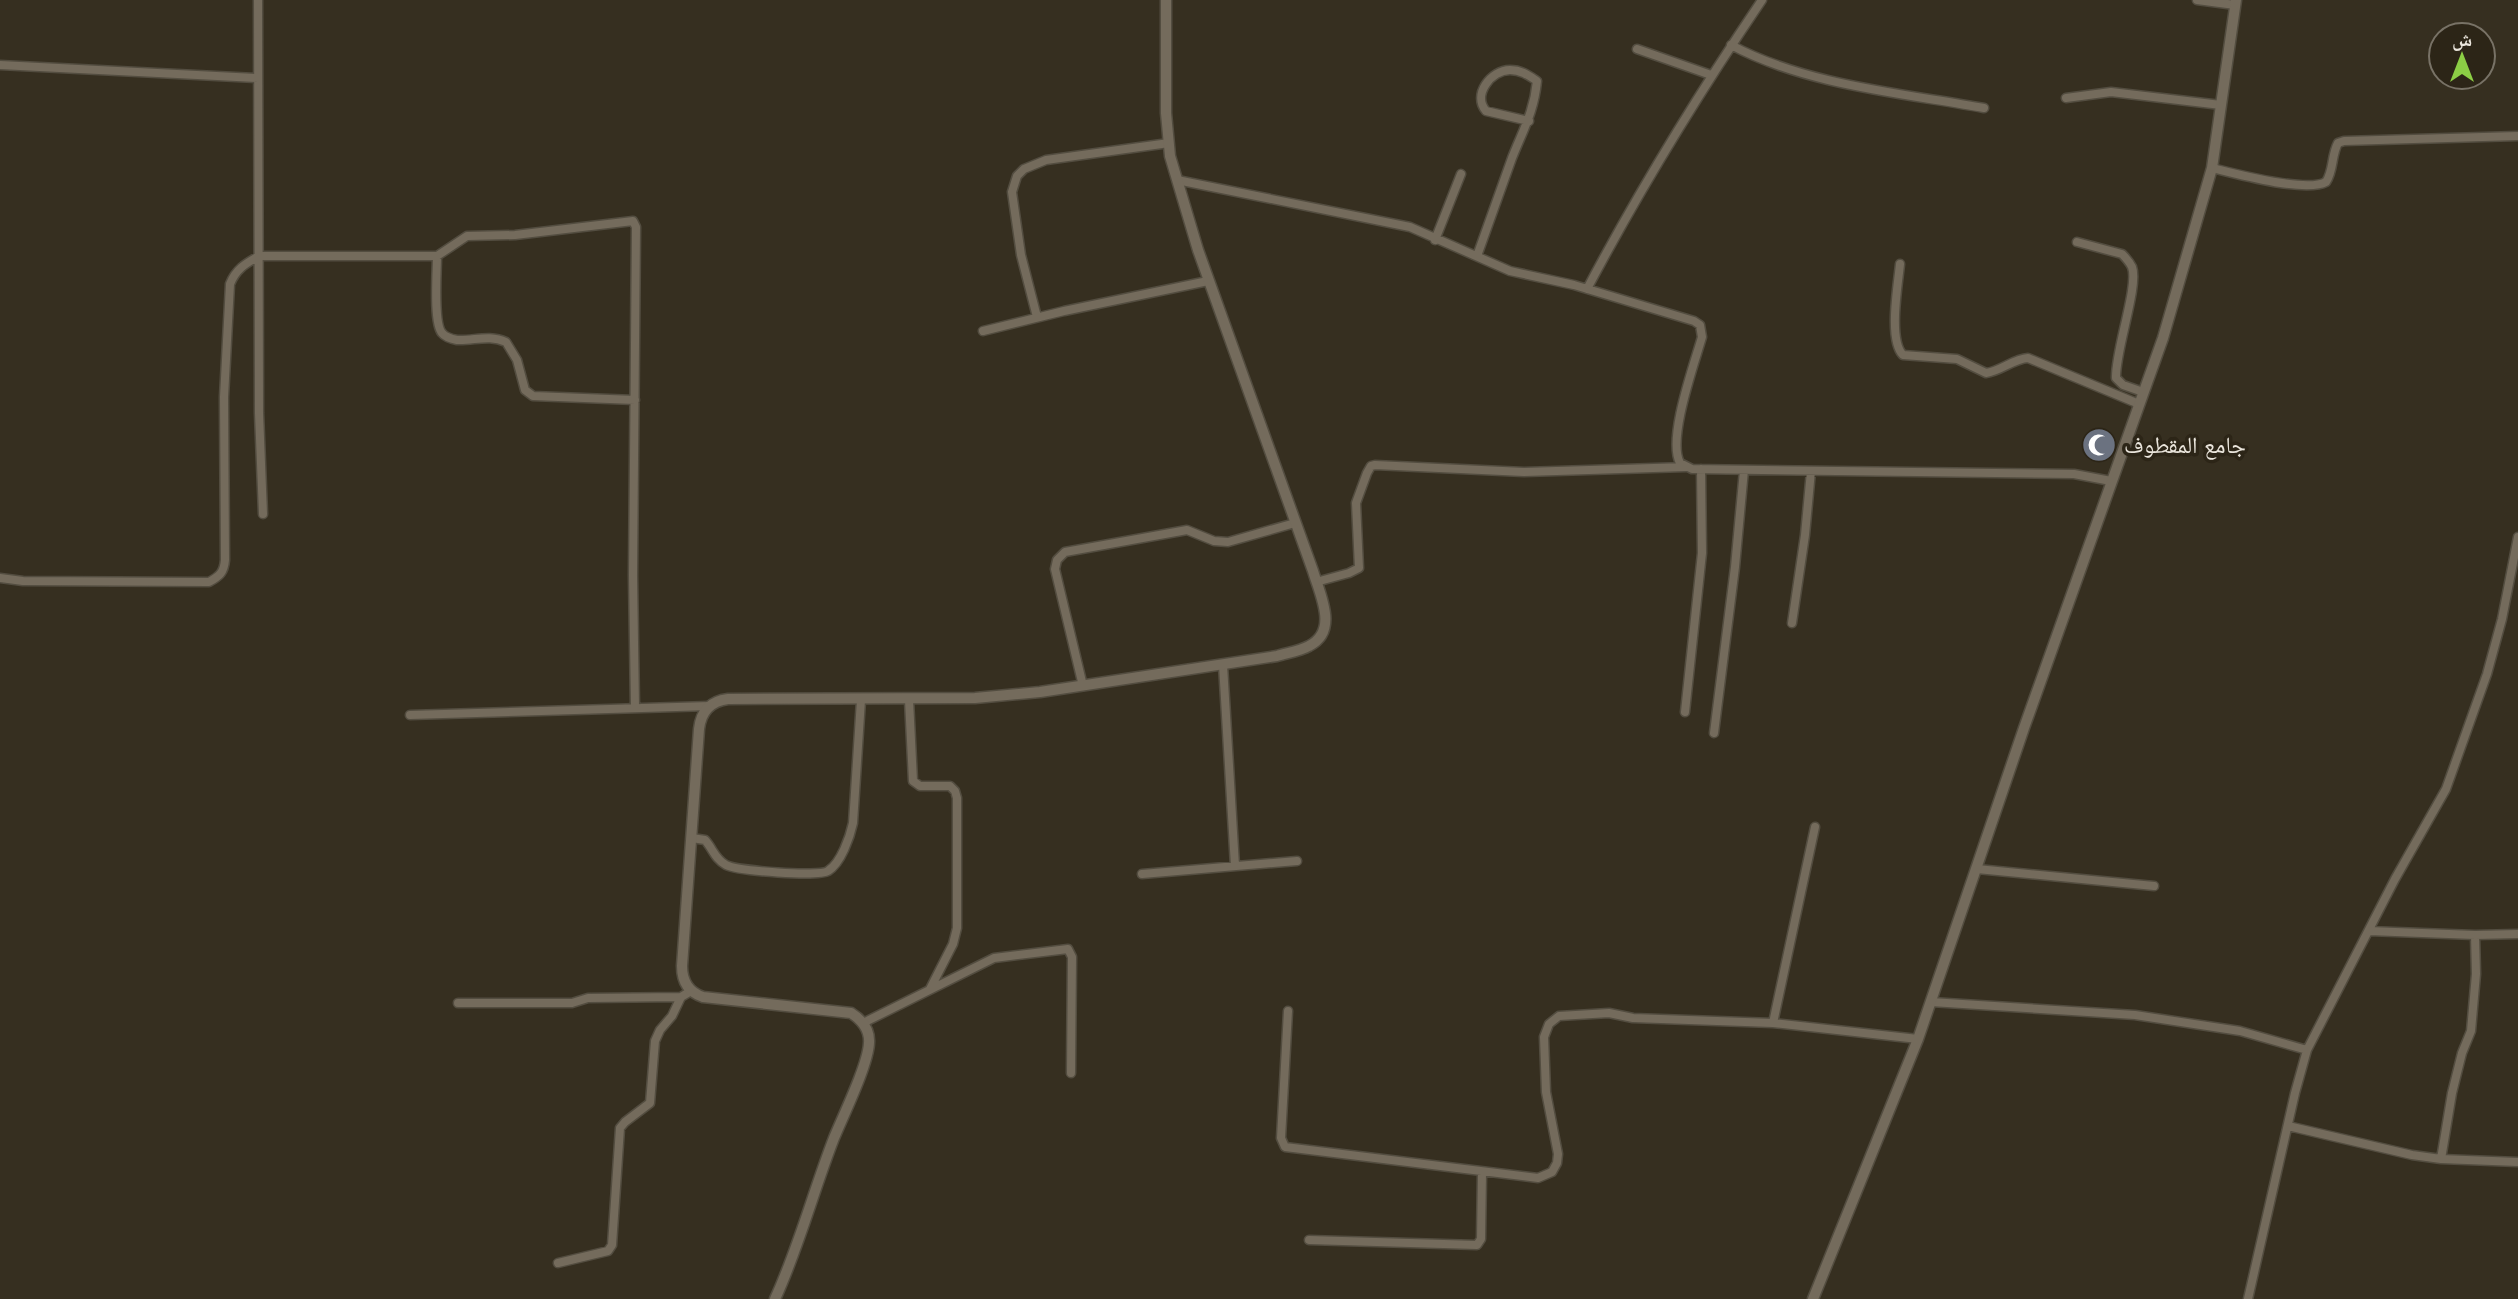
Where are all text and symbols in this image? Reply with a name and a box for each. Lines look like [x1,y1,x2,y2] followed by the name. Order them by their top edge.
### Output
[2427,21,2497,91] north arrow
[2452,28,2472,51] text: ش
[2080,426,2118,464] mosque icon: جامع المقطوف
[2124,431,2246,460] place label: جامع المقطوف

